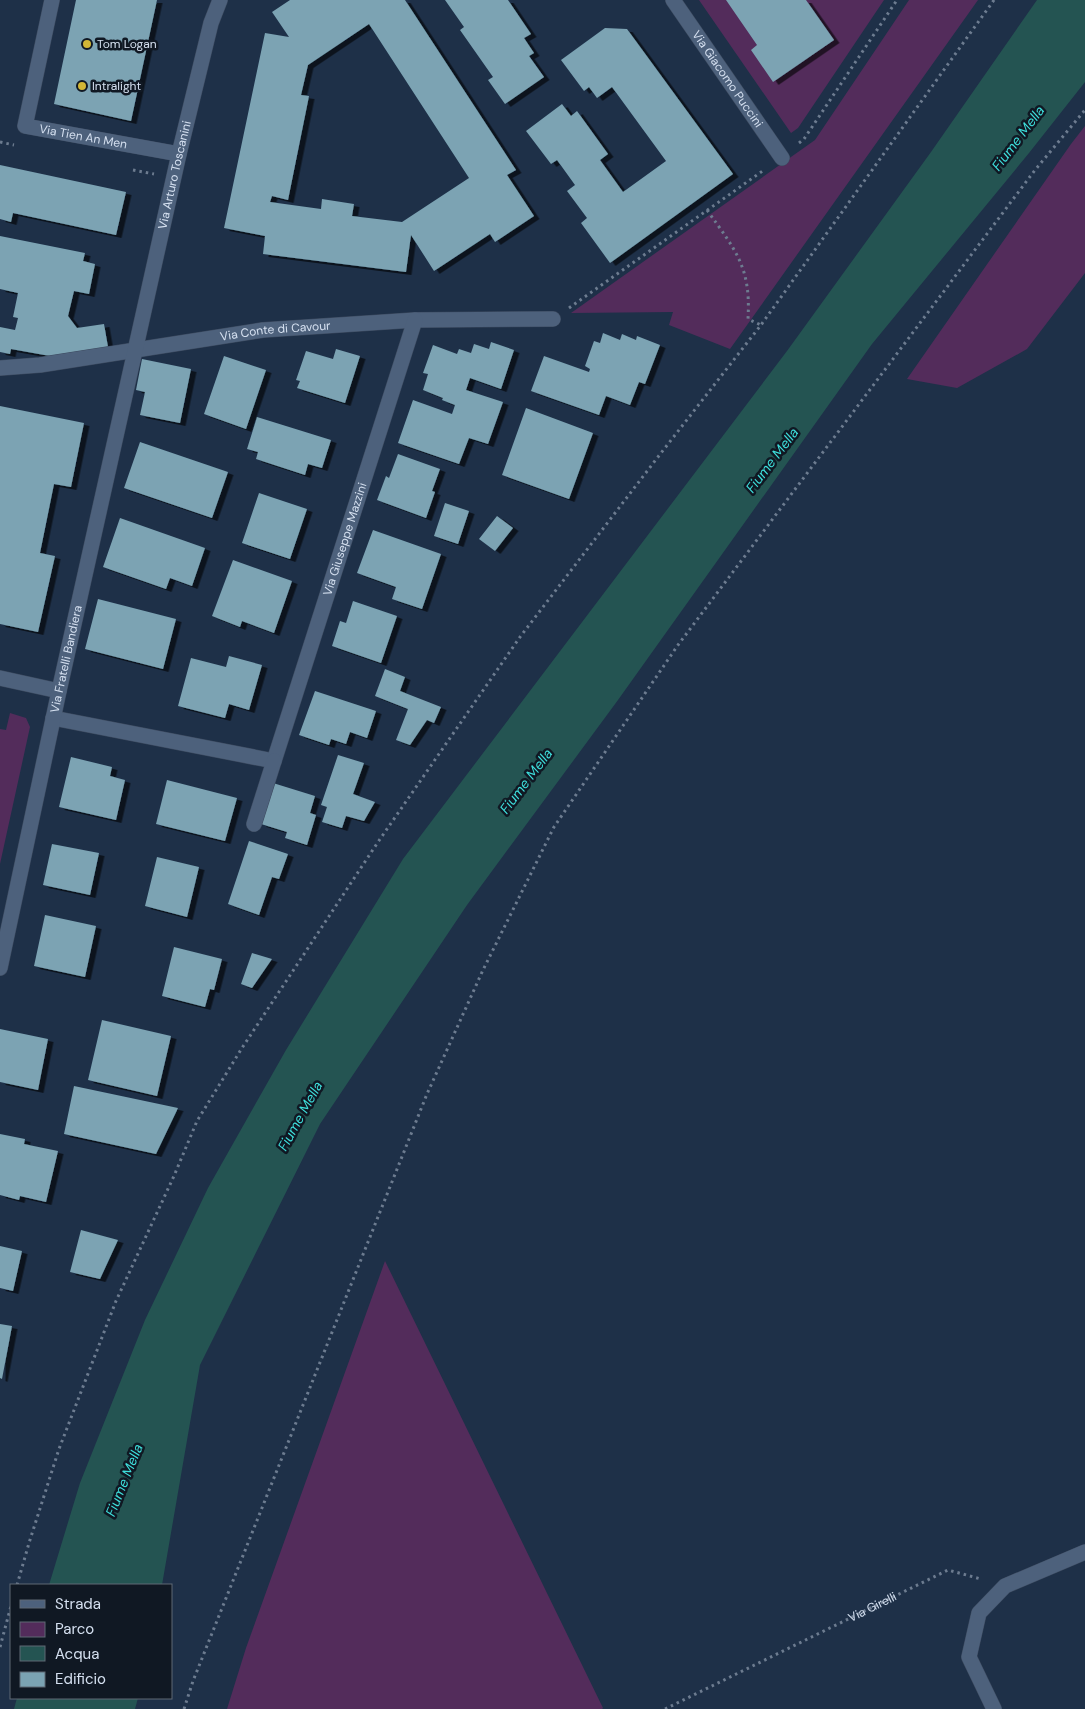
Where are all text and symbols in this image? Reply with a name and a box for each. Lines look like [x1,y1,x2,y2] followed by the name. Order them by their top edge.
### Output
[688,27,767,131] street label: Via Giacomo Puccini
[97,36,157,52] place label: Tom Logan
[81,38,93,50] marker: Tom Logan
[92,78,142,94] place label: Intralight
[76,80,88,92] marker: Intralight
[988,102,1048,174] water label: Fiume Mella
[154,119,195,231] street label: Via Arturo Toscanini
[38,121,129,152] street label: Via Tien An Men
[219,318,332,345] street label: Via Conte di Cavour
[742,424,802,496] water label: Fiume Mella
[319,481,370,598] street label: Via Giuseppe Mazzini
[47,604,86,714] street label: Via Fratelli Bandiera
[496,745,556,817] water label: Fiume Mella
[273,1078,327,1154] water label: Fiume Mella
[101,1441,147,1519] water label: Fiume Mella
[10,1584,172,1699] legend
[845,1588,899,1626] street label: Via Girelli
[55,1594,101,1614] text: Strada
[55,1619,94,1639] text: Parco
[55,1644,99,1664] text: Acqua
[55,1669,106,1689] text: Edificio

